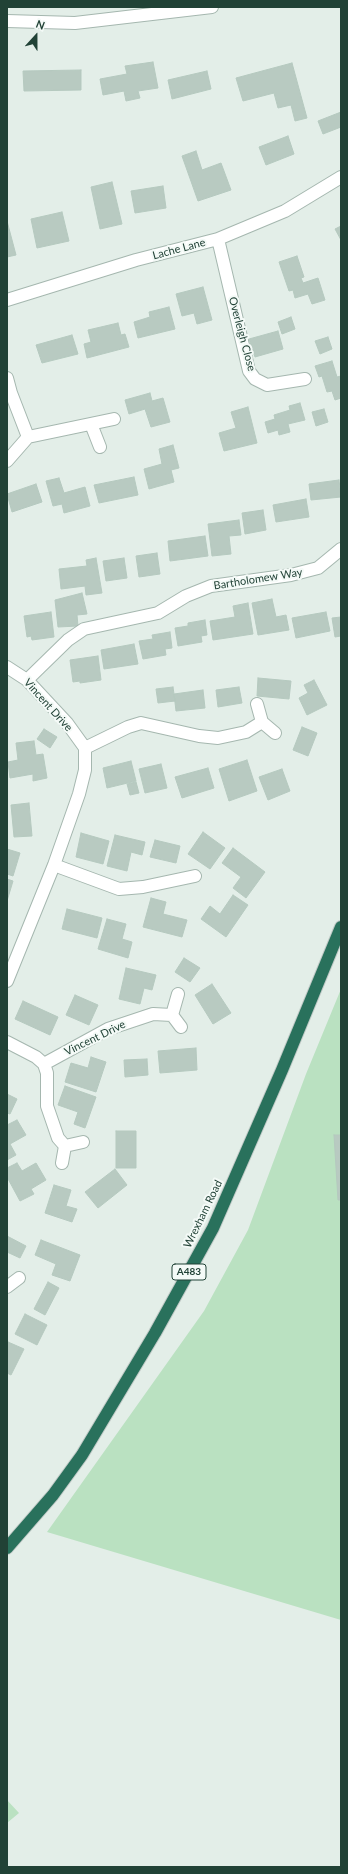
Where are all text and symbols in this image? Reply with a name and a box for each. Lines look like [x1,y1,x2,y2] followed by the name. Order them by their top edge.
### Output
[16,16,56,56] north arrow
[34,17,47,32] text: N
[151,236,207,262] street label: Lache Lane
[226,295,258,373] street label: Overleigh Close
[213,565,303,593] street label: Bartholomew Way
[21,676,75,734] street label: Vincent Drive
[62,1018,128,1058] street label: Vincent Drive
[181,1178,225,1250] street label: Wrexham Road
[172,1264,206,1280] road number: A483

